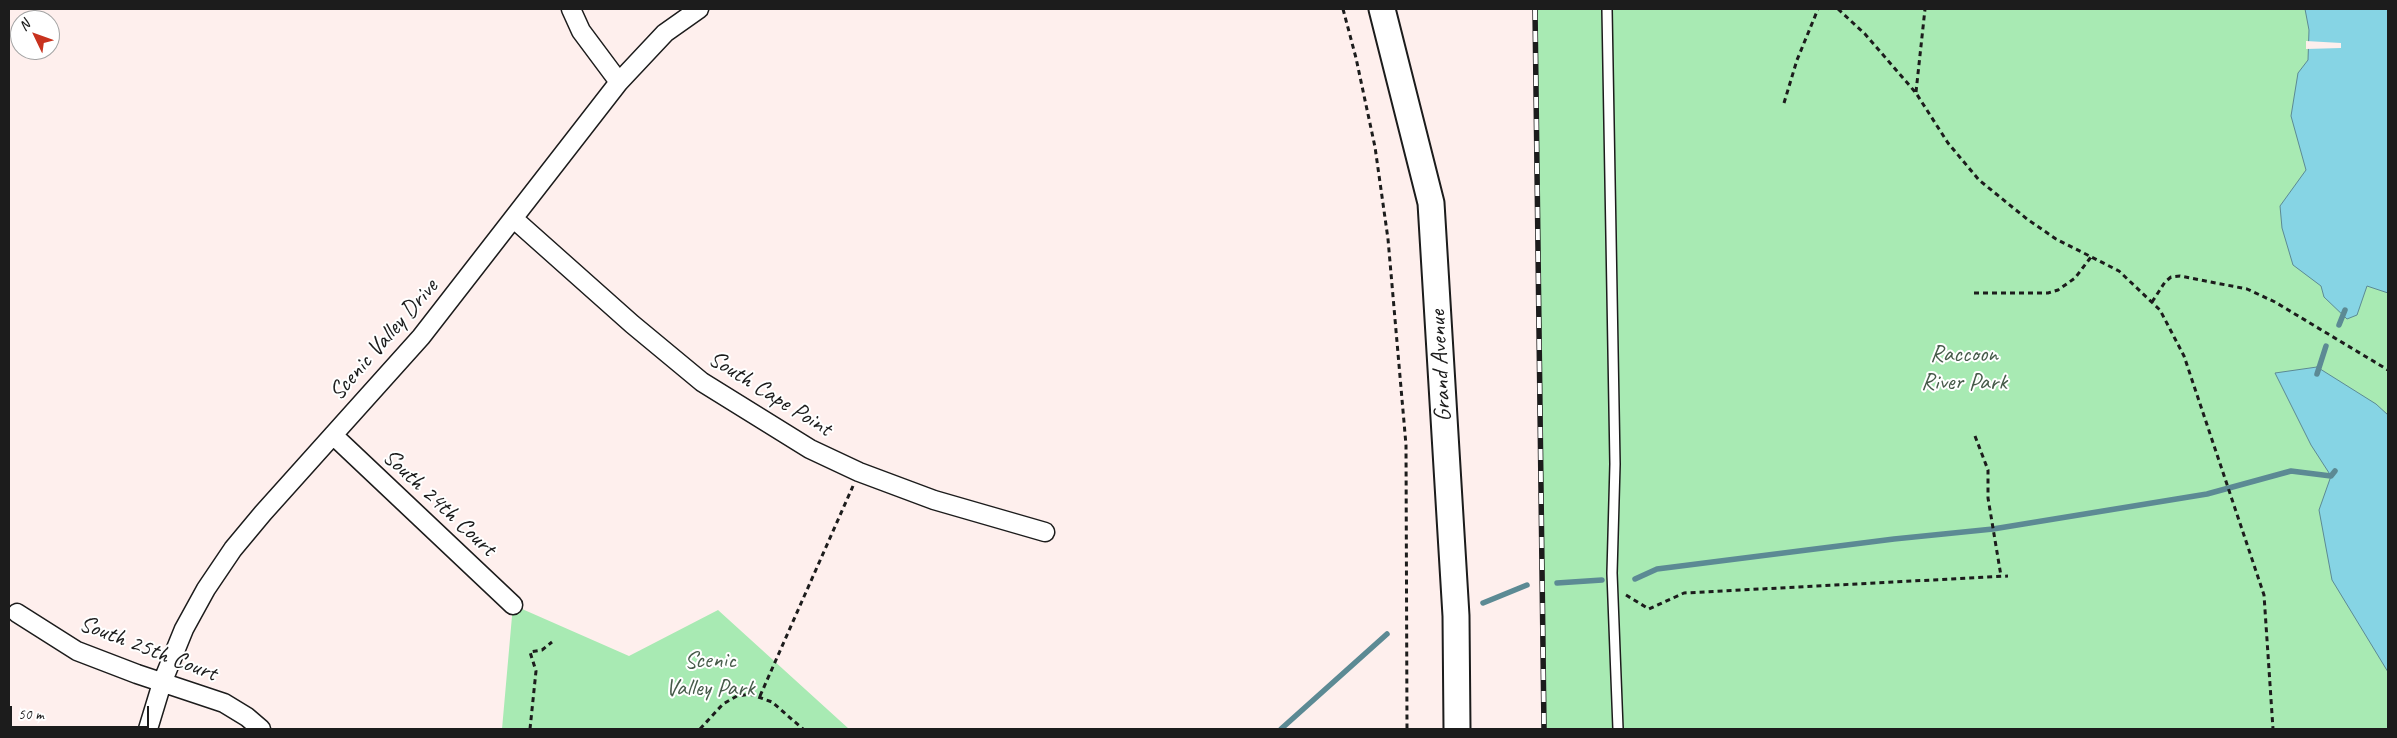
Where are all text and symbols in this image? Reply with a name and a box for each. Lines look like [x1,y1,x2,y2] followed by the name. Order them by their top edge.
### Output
[10,10,60,60] north arrow
[15,16,33,34] text: N
[323,273,445,407] street label: Scenic Valley Drive
[1424,309,1458,423] street label: Grand Avenue
[1921,341,2007,397] park label: Raccoon River Park
[703,345,837,443] street label: South Cape Point
[376,443,502,563] street label: South 24th Court
[75,610,221,688] street label: South 25th Court
[665,647,755,703] park label: Scenic Valley Park
[12,696,151,728] scale bar
[18,705,44,724] text: 50 m

